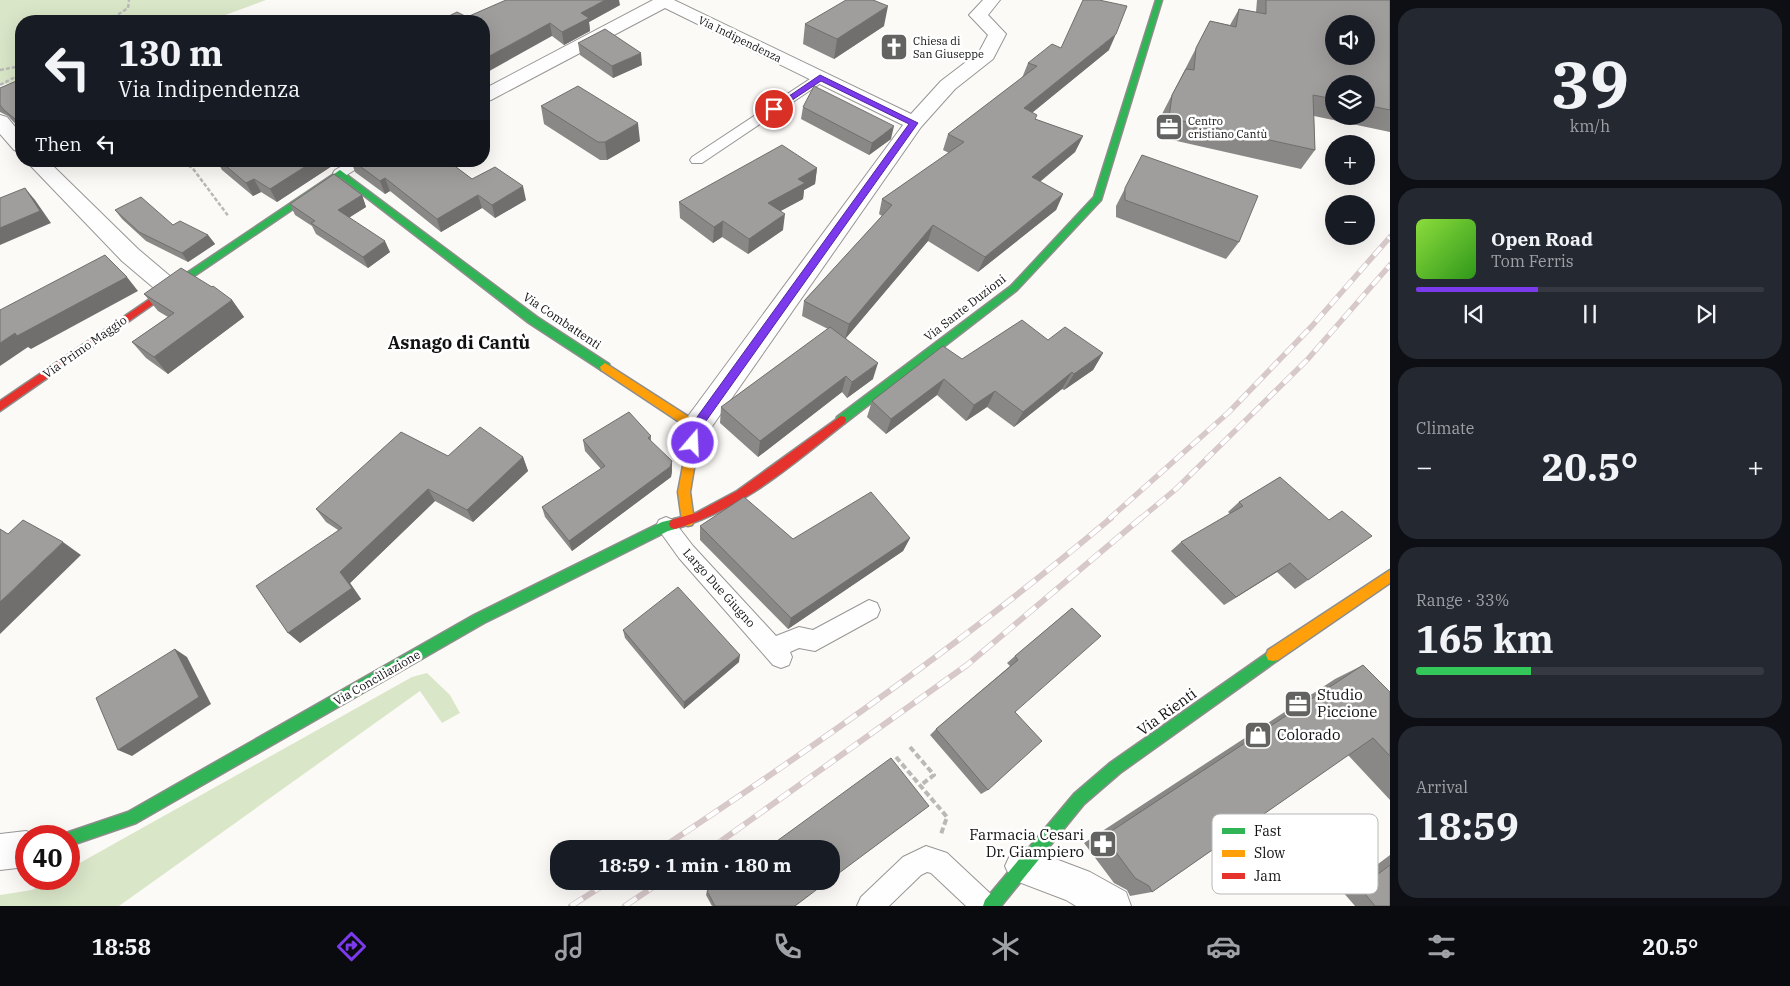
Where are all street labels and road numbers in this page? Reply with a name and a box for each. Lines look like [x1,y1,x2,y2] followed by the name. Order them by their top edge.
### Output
[696,13,784,65] street label: Via Indipendenza
[921,271,1009,344] street label: Via Sante Duzioni
[520,289,604,352] street label: Via Combattenti
[40,312,130,381] street label: Via Primo Maggio
[680,545,759,630] street label: Largo Due Giugno
[331,647,423,708] street label: Via Conciliazione
[1133,684,1200,739] street label: Via Rienti

